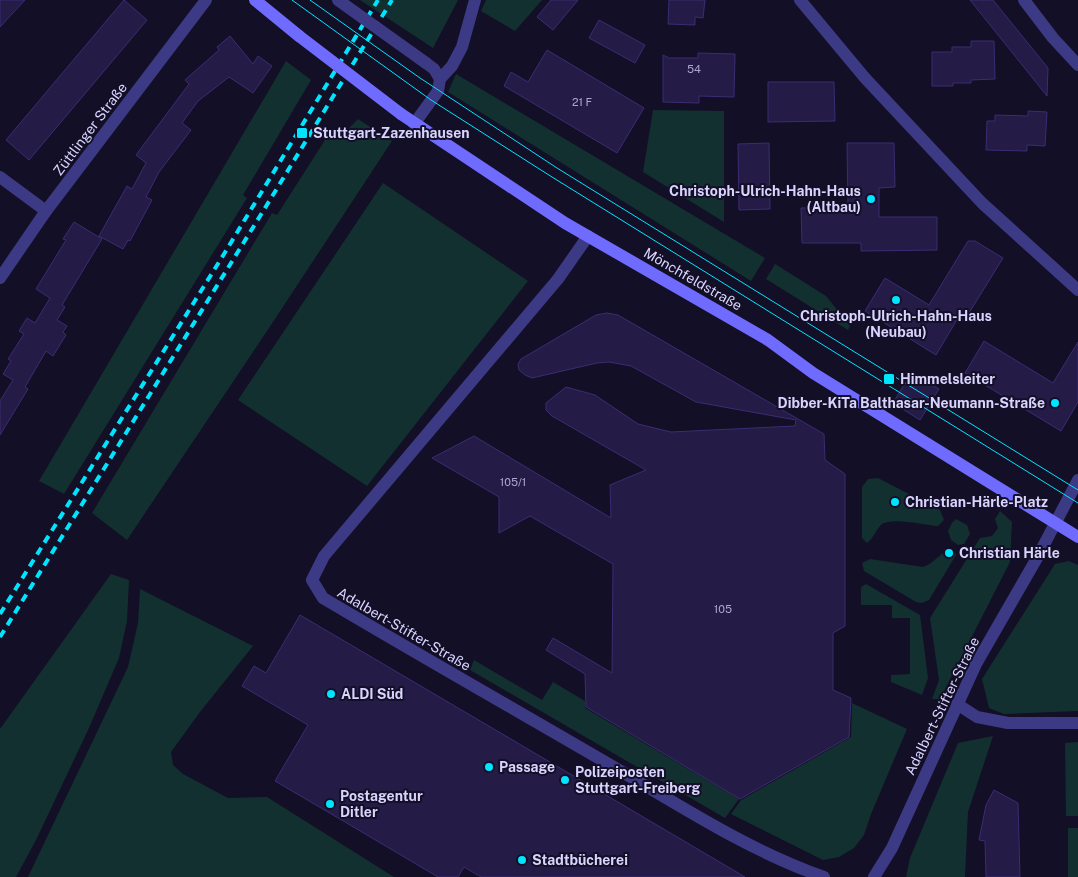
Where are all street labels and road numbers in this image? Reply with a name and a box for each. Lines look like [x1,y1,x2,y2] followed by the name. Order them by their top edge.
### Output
[50,79,130,179] street label: Züttlinger Straße
[641,244,745,314] street label: Mönchfeldstraße
[334,584,474,674] street label: Adalbert-Stifter-Straße
[902,634,982,778] street label: Adalbert-Stifter-Straße

